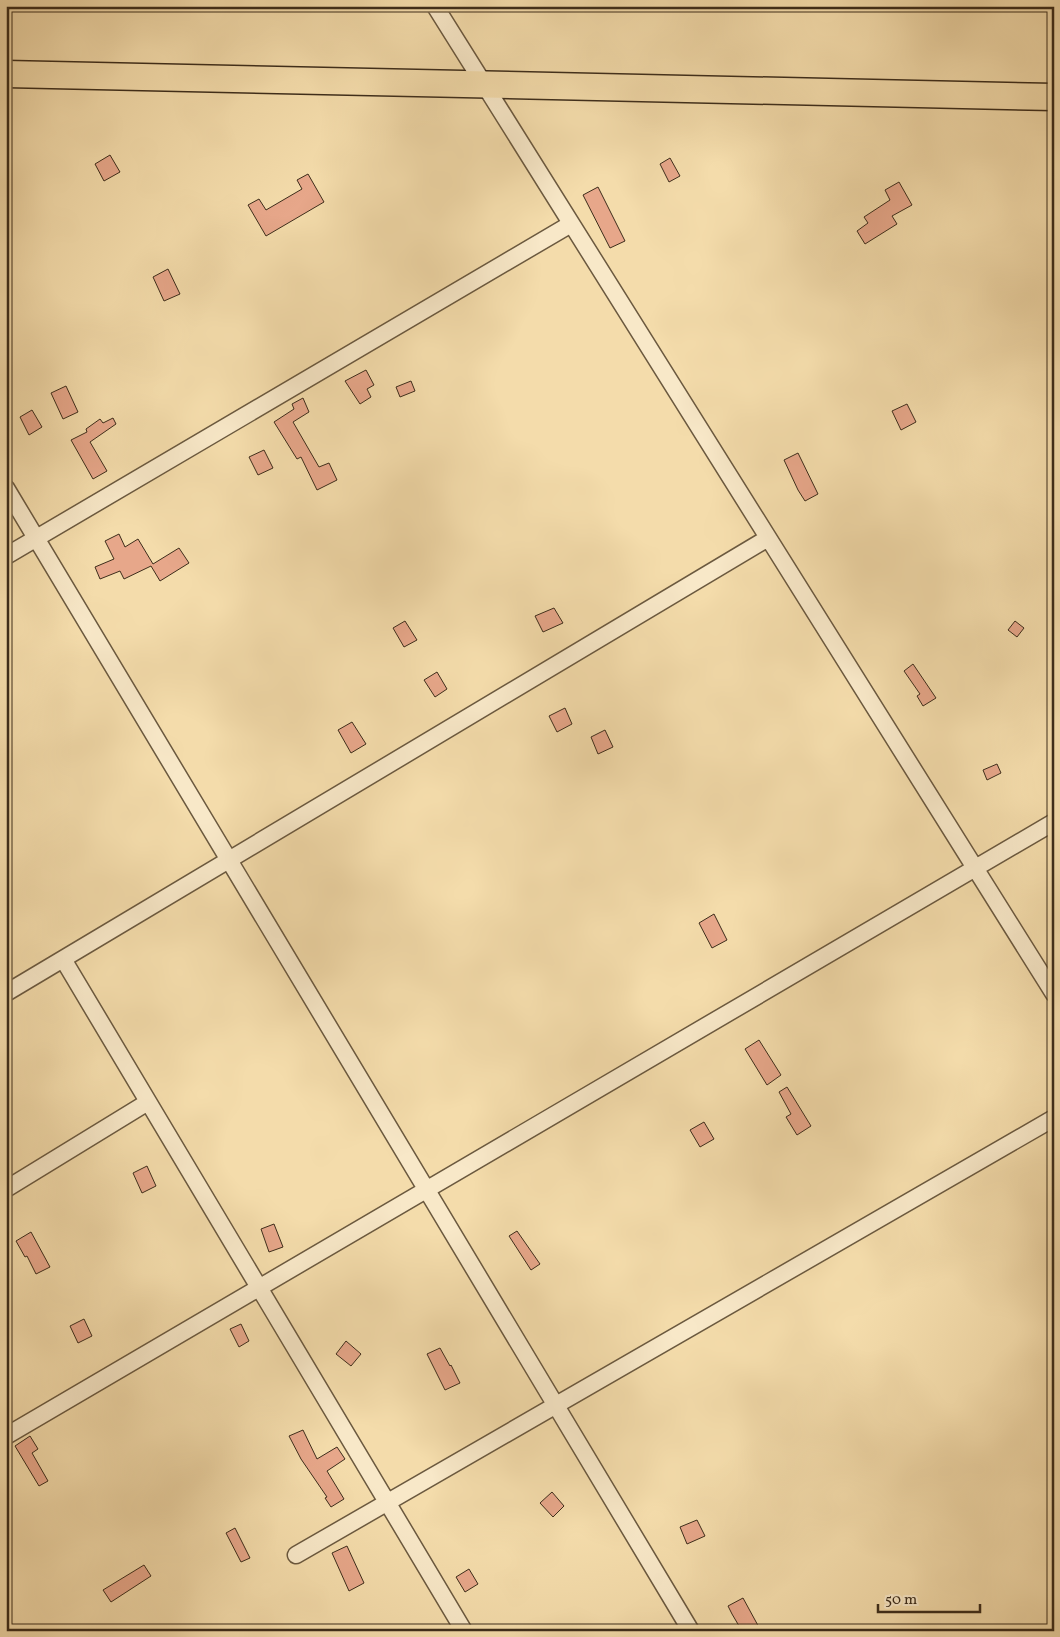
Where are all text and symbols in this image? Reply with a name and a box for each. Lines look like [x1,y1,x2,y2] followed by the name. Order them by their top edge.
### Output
[878,1582,980,1614] scale bar
[885,1590,917,1611] text: 50 m

